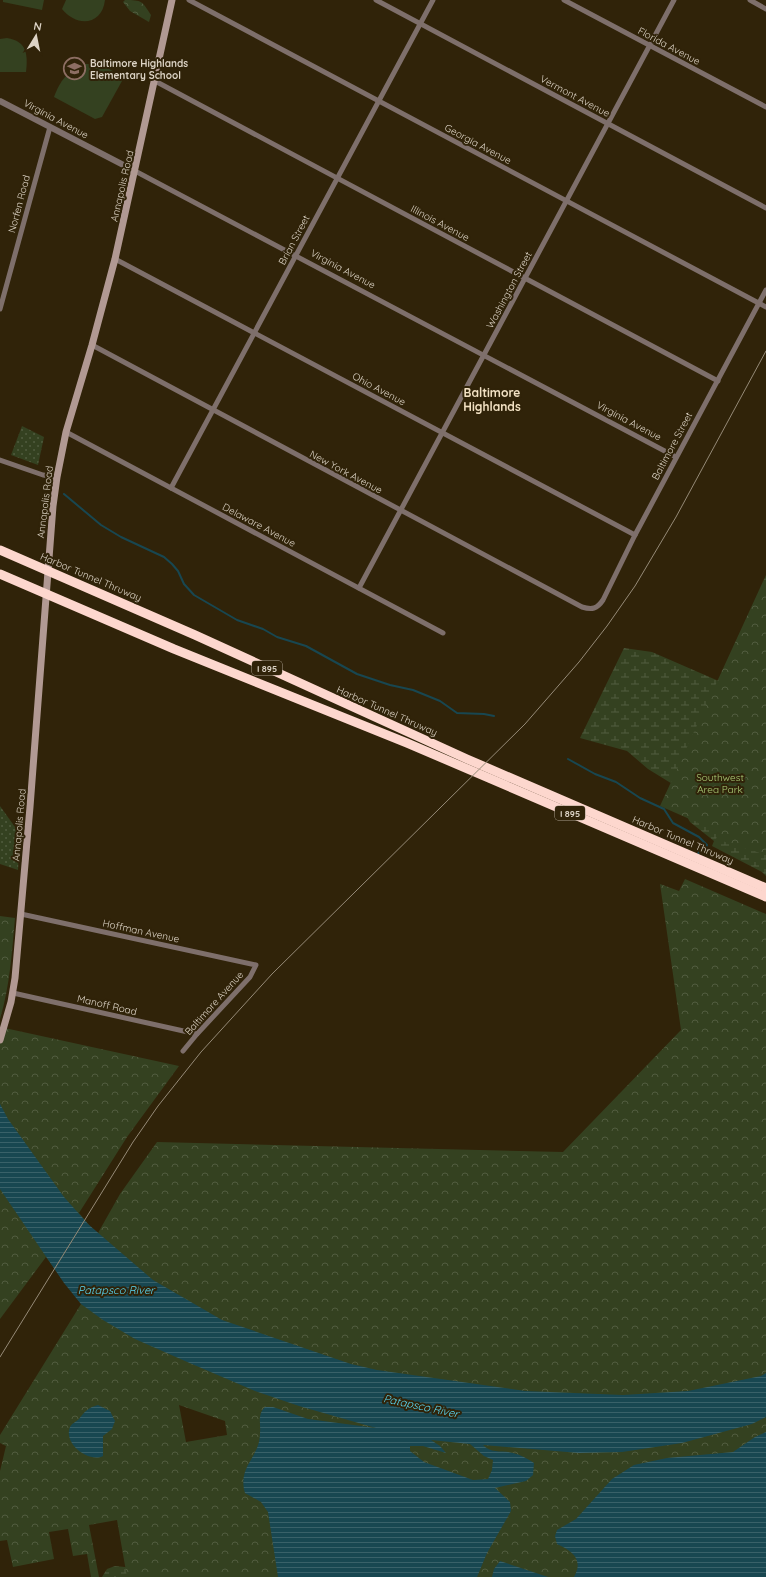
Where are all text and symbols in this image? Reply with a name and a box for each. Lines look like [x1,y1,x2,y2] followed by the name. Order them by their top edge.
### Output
[16,16,56,56] north arrow
[33,19,43,34] text: N
[636,24,703,68] street label: Florida Avenue
[61,56,87,82] school or university icon: Baltimore Highlands Elementary School
[90,57,188,82] place label: Baltimore Highlands Elementary School
[538,72,612,120] street label: Vermont Avenue
[21,96,91,142] street label: Virginia Avenue
[442,121,514,167] street label: Georgia Avenue
[107,149,137,223] street label: Annapolis Road
[5,174,33,234] street label: Norfen Road
[408,202,472,244] street label: Illinois Avenue
[275,212,313,267] street label: Brian Street
[308,246,378,292] street label: Virginia Avenue
[483,249,535,331] street label: Washington Street
[350,370,408,409] street label: Ohio Avenue
[463,385,521,414] district label: Baltimore Highlands
[594,398,664,444] street label: Virginia Avenue
[649,409,696,482] street label: Baltimore Street
[307,447,385,497] street label: New York Avenue
[34,465,56,539] street label: Annapolis Road
[220,500,298,550] street label: Delaware Avenue
[38,550,144,604] street label: Harbor Tunnel Thruway
[252,661,282,675] road number: I 895
[335,683,439,739] street label: Harbor Tunnel Thruway
[696,771,744,796] park label: Southwest Area Park
[9,788,29,862] street label: Annapolis Road
[555,806,585,820] road number: I 895
[630,813,736,867] street label: Harbor Tunnel Thruway
[101,916,181,946] street label: Hoffman Avenue
[182,968,246,1038] street label: Baltimore Avenue
[76,992,138,1018] street label: Manoff Road
[78,1283,156,1297] water label: Patapsco River
[382,1391,462,1421] water label: Patapsco River

